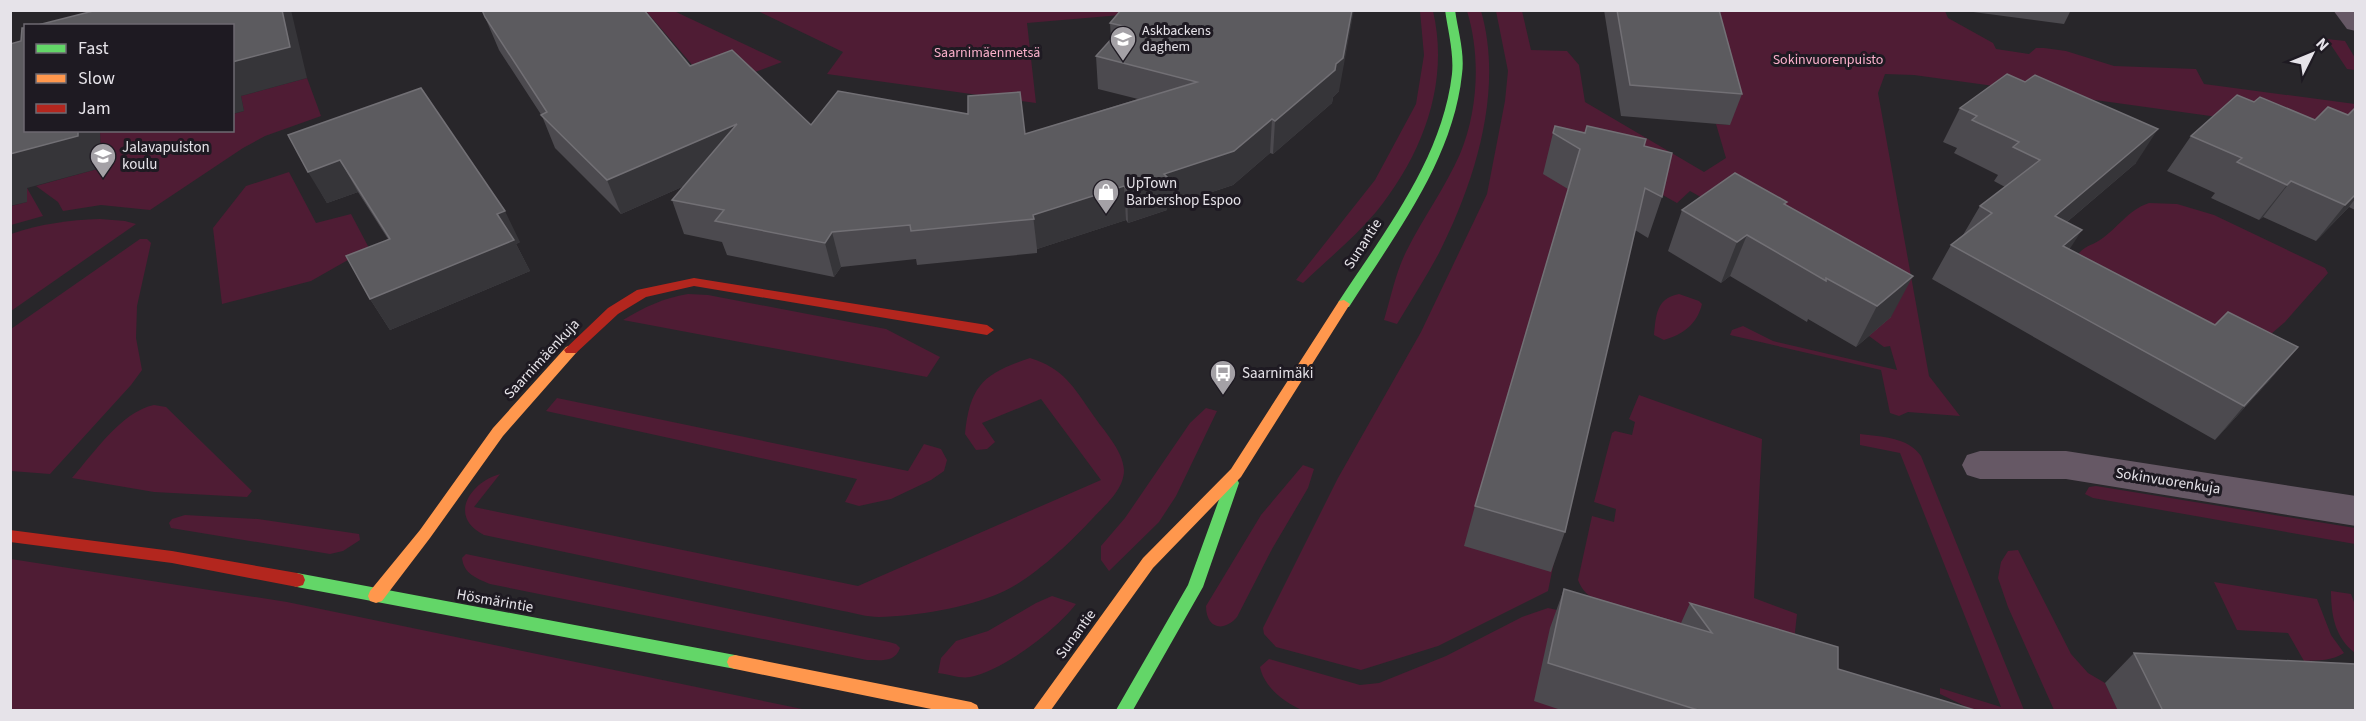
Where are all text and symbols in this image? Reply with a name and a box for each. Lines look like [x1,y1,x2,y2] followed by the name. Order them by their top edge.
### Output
[1142,21,1211,57] place label: Askbackens daghem
[24,24,234,132] legend
[1108,24,1138,62] school or university icon: Askbackens daghem
[2282,24,2342,84] north arrow
[2311,33,2334,56] text: N
[78,36,109,61] text: Fast
[934,43,1040,63] park label: Saarnimäenmetsä
[1773,50,1883,70] park label: Sokinvuorenpuisto
[78,66,115,91] text: Slow
[78,96,111,121] text: Jam
[122,137,210,175] place label: Jalavapuiston koulu
[88,141,118,179] school or university icon: Jalavapuiston koulu
[1126,173,1241,211] place label: UpTown Barbershop Espoo
[1091,177,1121,215] shop icon: UpTown Barbershop Espoo
[1339,215,1387,273] street label: Sunantie
[499,314,585,404] street label: Saarnimäenkuja
[1208,358,1238,396] bus stop icon: Saarnimäki
[1242,363,1313,384] place label: Saarnimäki
[2114,462,2222,500] street label: Sokinvuorenkuja
[455,584,535,618] street label: Hösmärintie
[1051,605,1101,663] street label: Sunantie

